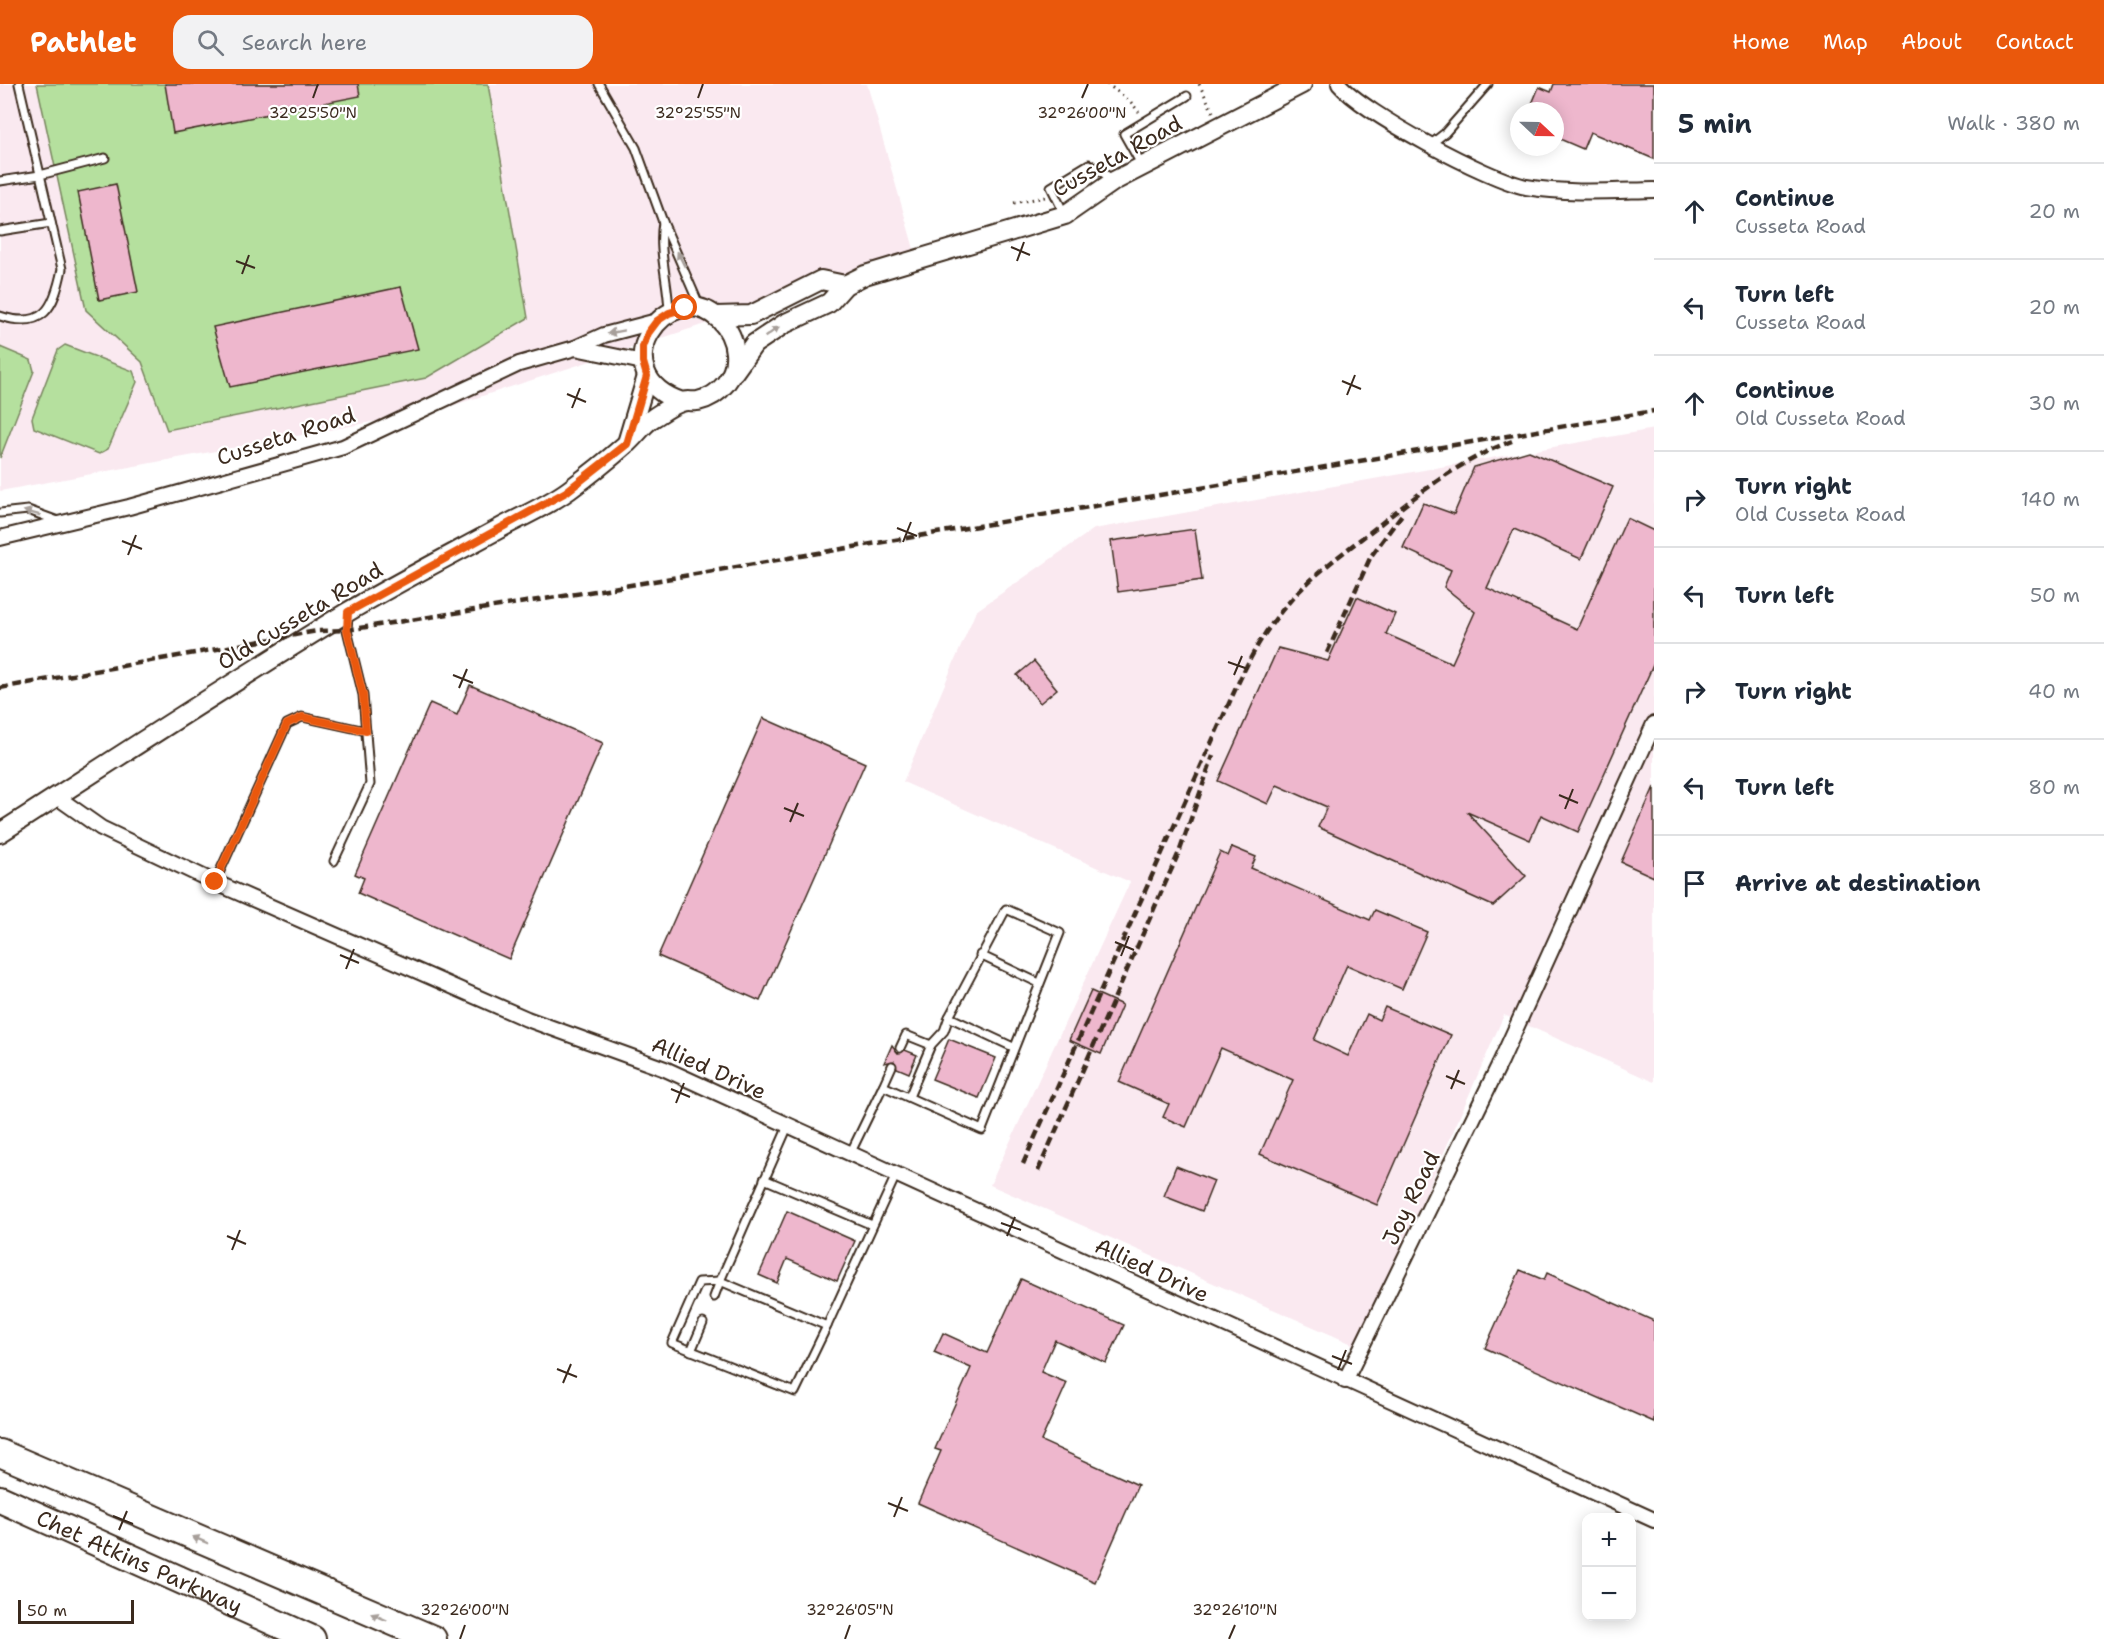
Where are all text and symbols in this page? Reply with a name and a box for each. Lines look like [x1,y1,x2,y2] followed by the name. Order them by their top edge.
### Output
[173,15,593,69] search box
[30,23,137,61] text: Pathlet
[194,26,227,59] icon: search
[242,28,367,57] text: Search here
[1732,28,1790,56] text: Home
[1823,28,1868,56] text: Map
[1901,28,1962,56] text: About
[1995,28,2074,56] text: Contact
[1510,102,1564,156] north arrow
[269,103,357,123] text: 32°25'50"N
[655,103,741,123] text: 32°25'55"N
[1038,103,1126,123] text: 32°26'00"N
[1678,106,1752,141] text: 5 min
[1047,108,1187,204] street label: Cusseta Road
[1947,110,2080,136] text: Walk · 380 m
[1735,184,1835,213] text: Continue
[1678,195,1711,228] icon: ahead
[2029,198,2080,224] text: 20 m
[1735,213,1866,239] text: Cusseta Road
[676,251,685,268] one-way arrow
[1735,280,1834,309] text: Turn left
[1678,291,1711,324] icon: left
[671,294,697,320] route start
[2029,294,2080,320] text: 20 m
[1735,309,1866,335] text: Cusseta Road
[764,327,780,338] one-way arrow
[606,328,625,337] one-way arrow
[1735,376,1835,405] text: Continue
[1678,387,1711,420] icon: ahead
[2028,390,2080,416] text: 30 m
[213,400,359,472] street label: Cusseta Road
[1735,405,1906,431] text: Old Cusseta Road
[1735,472,1852,501] text: Turn right
[1678,483,1711,516] icon: right
[2021,486,2080,512] text: 140 m
[1735,501,1906,527] text: Old Cusseta Road
[23,507,41,517] one-way arrow
[212,555,388,677] street label: Old Cusseta Road
[1678,579,1711,612] icon: left
[1735,581,1834,610] text: Turn left
[2030,582,2080,608] text: 50 m
[1678,675,1711,708] icon: right
[1735,677,1852,706] text: Turn right
[2028,678,2080,704] text: 40 m
[1678,771,1711,804] icon: left
[1735,773,1834,802] text: Turn left
[2028,774,2080,800] text: 80 m
[1678,867,1711,900] icon: arrive
[201,868,227,894] route end
[1735,869,1981,898] text: Arrive at destination
[647,1030,771,1106] street label: Allied Drive
[1376,1146,1446,1250] street label: Joy Road
[1090,1231,1214,1309] street label: Allied Drive
[32,1503,247,1620] street label: Chet Atkins Parkway
[1582,1513,1636,1621] map controls
[1582,1513,1636,1567] button: +
[192,1535,209,1544] one-way arrow
[1582,1567,1636,1621] button: −
[18,1597,134,1624] scale bar
[27,1600,67,1621] text: 50 m
[421,1600,509,1620] text: 32°26'00"N
[806,1600,894,1620] text: 32°26'05"N
[1193,1600,1277,1620] text: 32°26'10"N
[370,1612,388,1622] one-way arrow

